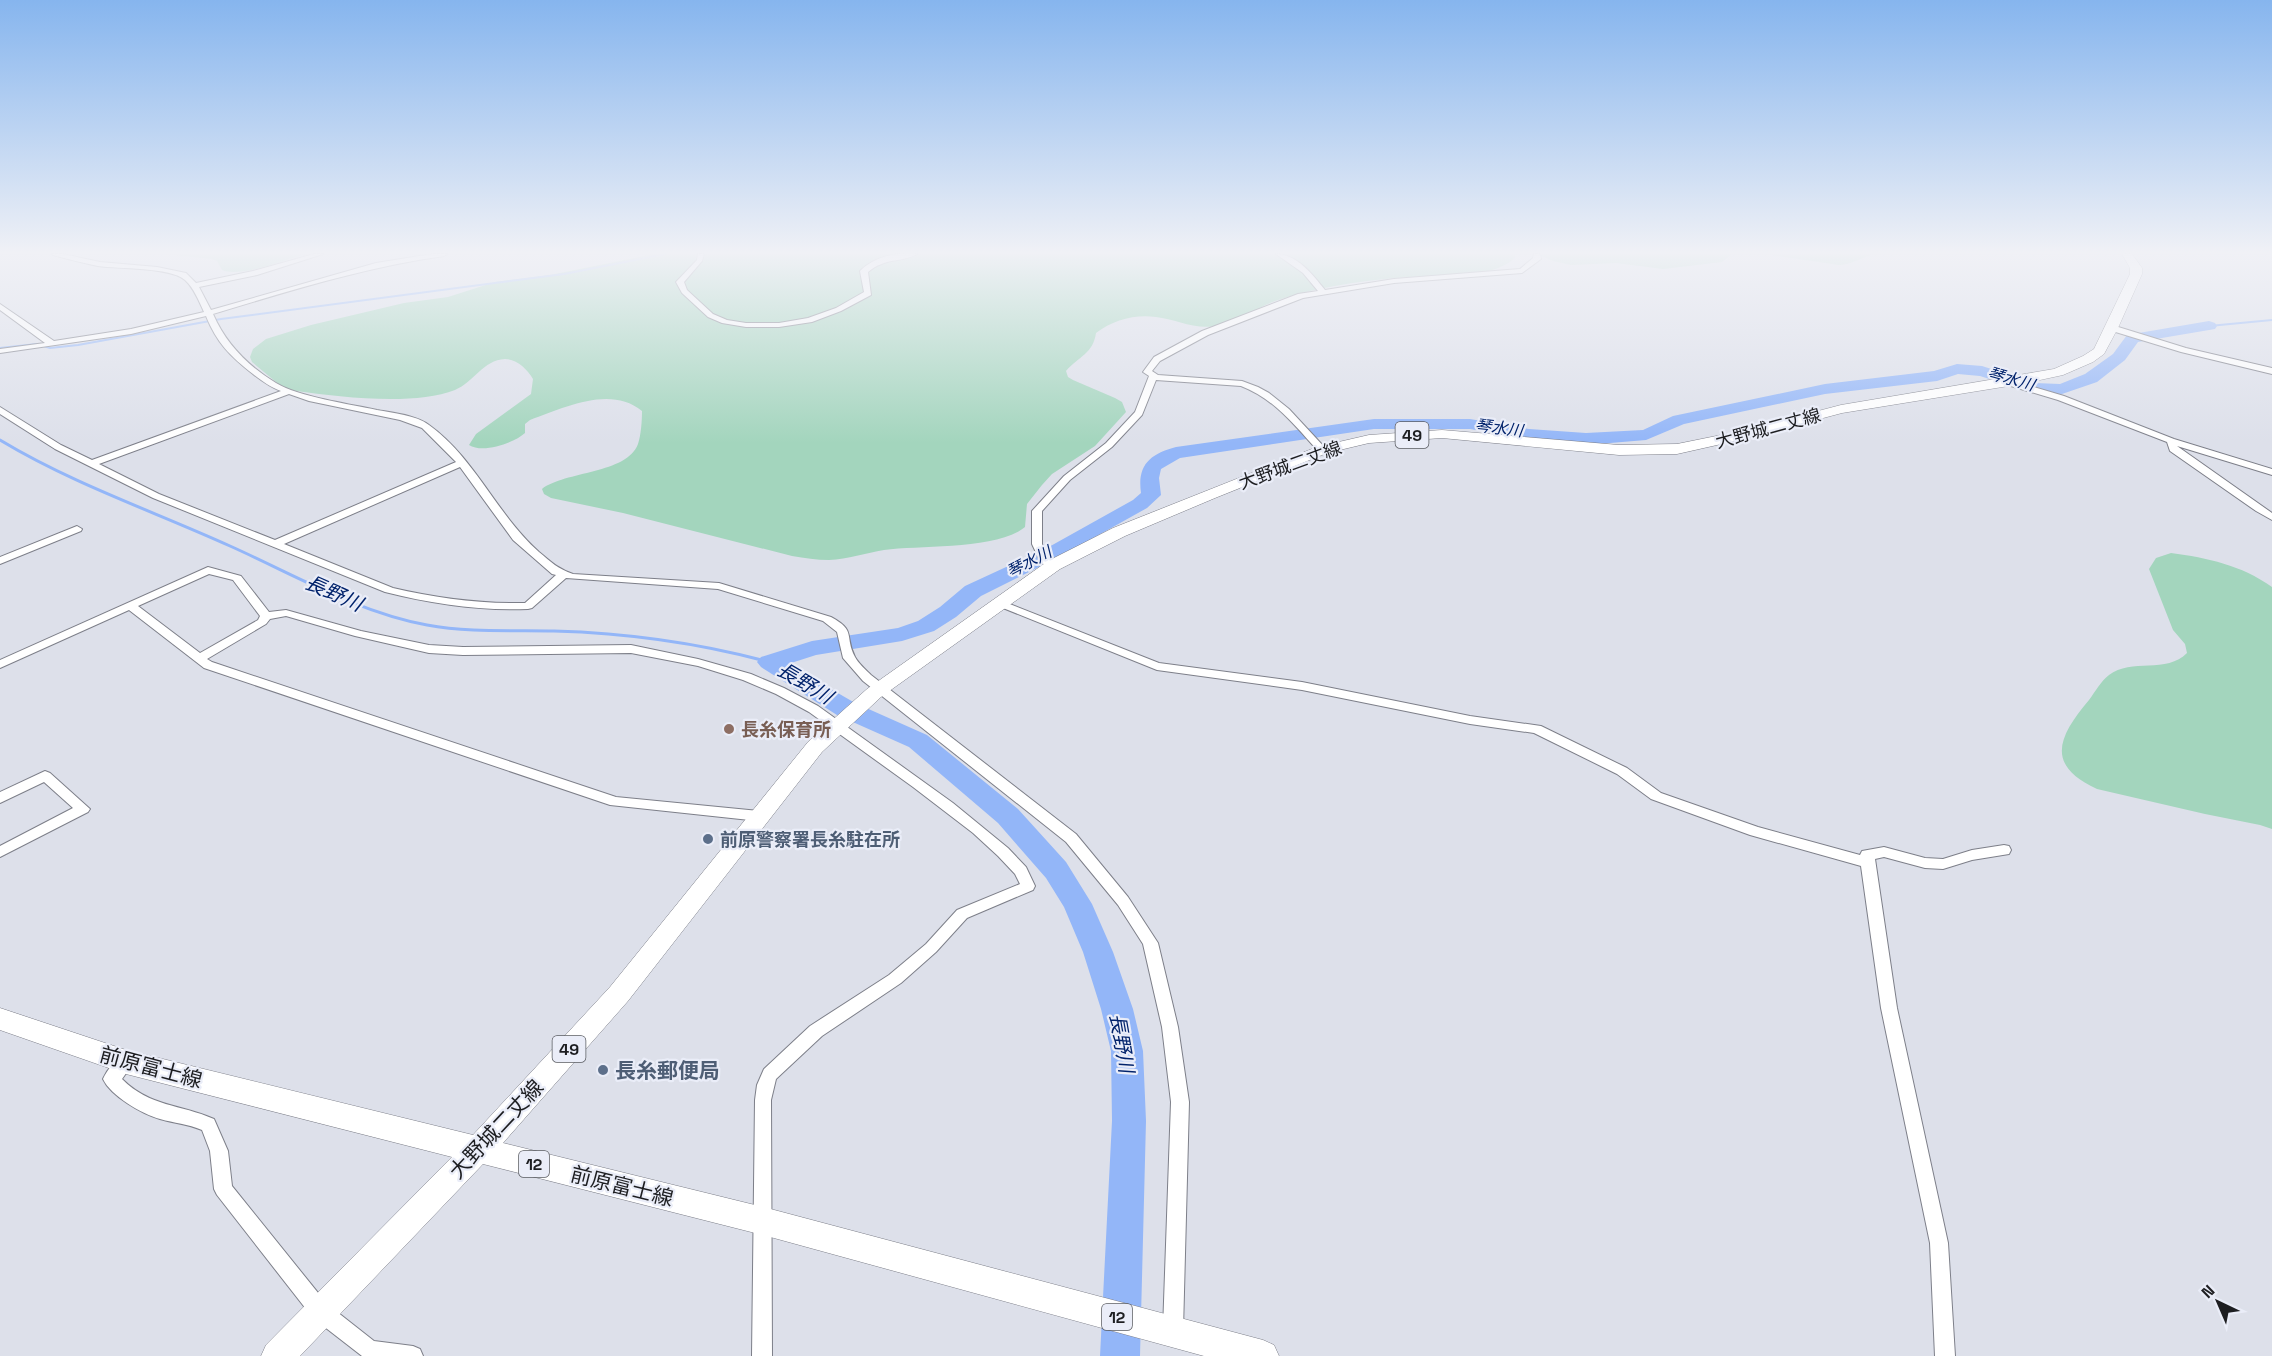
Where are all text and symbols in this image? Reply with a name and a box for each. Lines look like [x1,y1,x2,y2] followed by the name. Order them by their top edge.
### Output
[1985,362,2039,396] water label: 琴水川
[1713,403,1823,453] street label: 大野城二丈線
[1474,415,1526,442] water label: 琴水川
[1396,422,1428,448] road number: 49
[1235,436,1345,494] street label: 大野城二丈線
[1003,541,1057,583] water label: 琴水川
[301,569,369,618] water label: 長野川
[773,656,839,711] water label: 長野川
[741,718,831,741] place label: 長糸保育所
[722,722,736,736] marker: 長糸保育所
[720,828,900,851] place label: 前原警察署長糸駐在所
[701,832,715,846] marker: 前原警察署長糸駐在所
[1104,1011,1140,1077] water label: 長野川
[552,1036,586,1062] road number: 49
[97,1040,205,1094] street label: 前原富士線
[615,1057,720,1084] place label: 長糸郵便局
[596,1063,610,1077] marker: 長糸郵便局
[443,1074,549,1184] street label: 大野城二丈線
[519,1151,549,1177] road number: 12
[568,1160,676,1212] street label: 前原富士線
[2188,1272,2248,1332] north arrow
[2197,1280,2219,1303] text: N
[1102,1304,1132,1330] road number: 12

